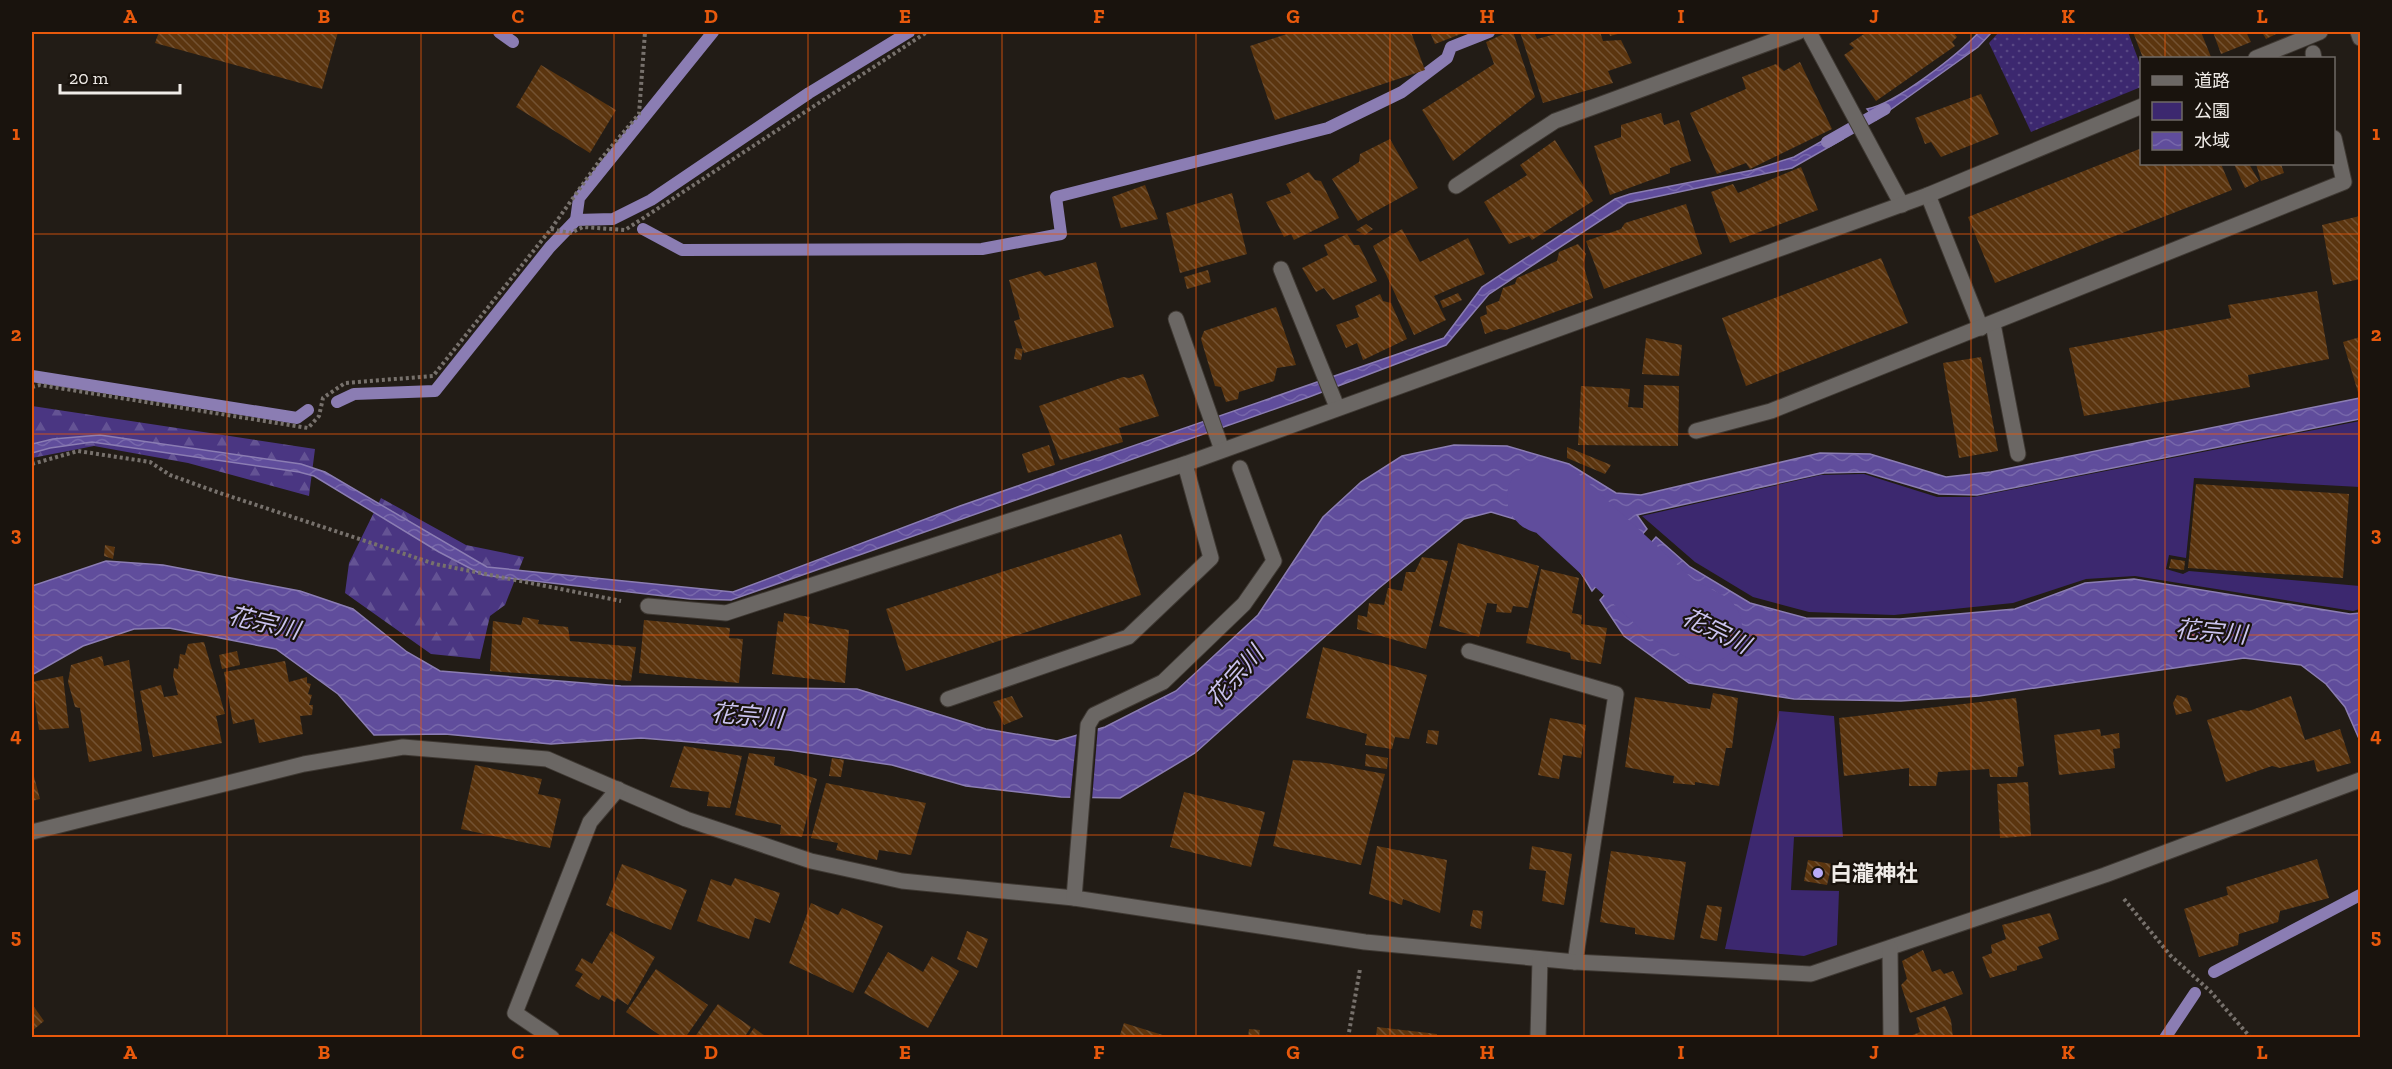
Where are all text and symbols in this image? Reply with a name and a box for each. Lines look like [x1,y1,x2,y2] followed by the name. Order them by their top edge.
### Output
[123,4,137,28] text: A
[318,4,330,28] text: B
[512,4,525,28] text: C
[704,4,718,28] text: D
[899,4,911,28] text: E
[1093,4,1105,28] text: F
[1286,4,1300,28] text: G
[1479,4,1495,28] text: H
[1677,4,1685,28] text: I
[1869,4,1879,28] text: J
[2061,4,2075,28] text: K
[2256,4,2268,28] text: L
[60,57,180,95] scale bar
[2140,57,2335,165] legend
[69,67,109,89] text: 20 m
[2194,70,2230,92] text: 道路
[2194,100,2230,122] text: 公園
[12,121,20,145] text: 1
[2372,121,2380,145] text: 1
[2194,130,2230,152] text: 水域
[11,322,22,346] text: 2
[2371,322,2382,346] text: 2
[11,522,22,546] text: 3
[2371,522,2382,546] text: 3
[226,600,305,645] water label: 花宗川
[1678,602,1758,661] water label: 花宗川
[2174,614,2251,649] water label: 花宗川
[1200,638,1271,713] water label: 花宗川
[710,698,787,733] water label: 花宗川
[10,723,22,747] text: 4
[2370,723,2382,747] text: 4
[1830,860,1918,887] place label: 白瀧神社
[1811,866,1825,880] marker: 白瀧神社
[11,924,21,948] text: 5
[2371,924,2381,948] text: 5
[123,1040,137,1064] text: A
[318,1040,330,1064] text: B
[512,1040,525,1064] text: C
[704,1040,718,1064] text: D
[899,1040,911,1064] text: E
[1093,1040,1105,1064] text: F
[1286,1040,1300,1064] text: G
[1479,1040,1495,1064] text: H
[1677,1040,1685,1064] text: I
[1869,1040,1879,1064] text: J
[2061,1040,2075,1064] text: K
[2256,1040,2268,1064] text: L

